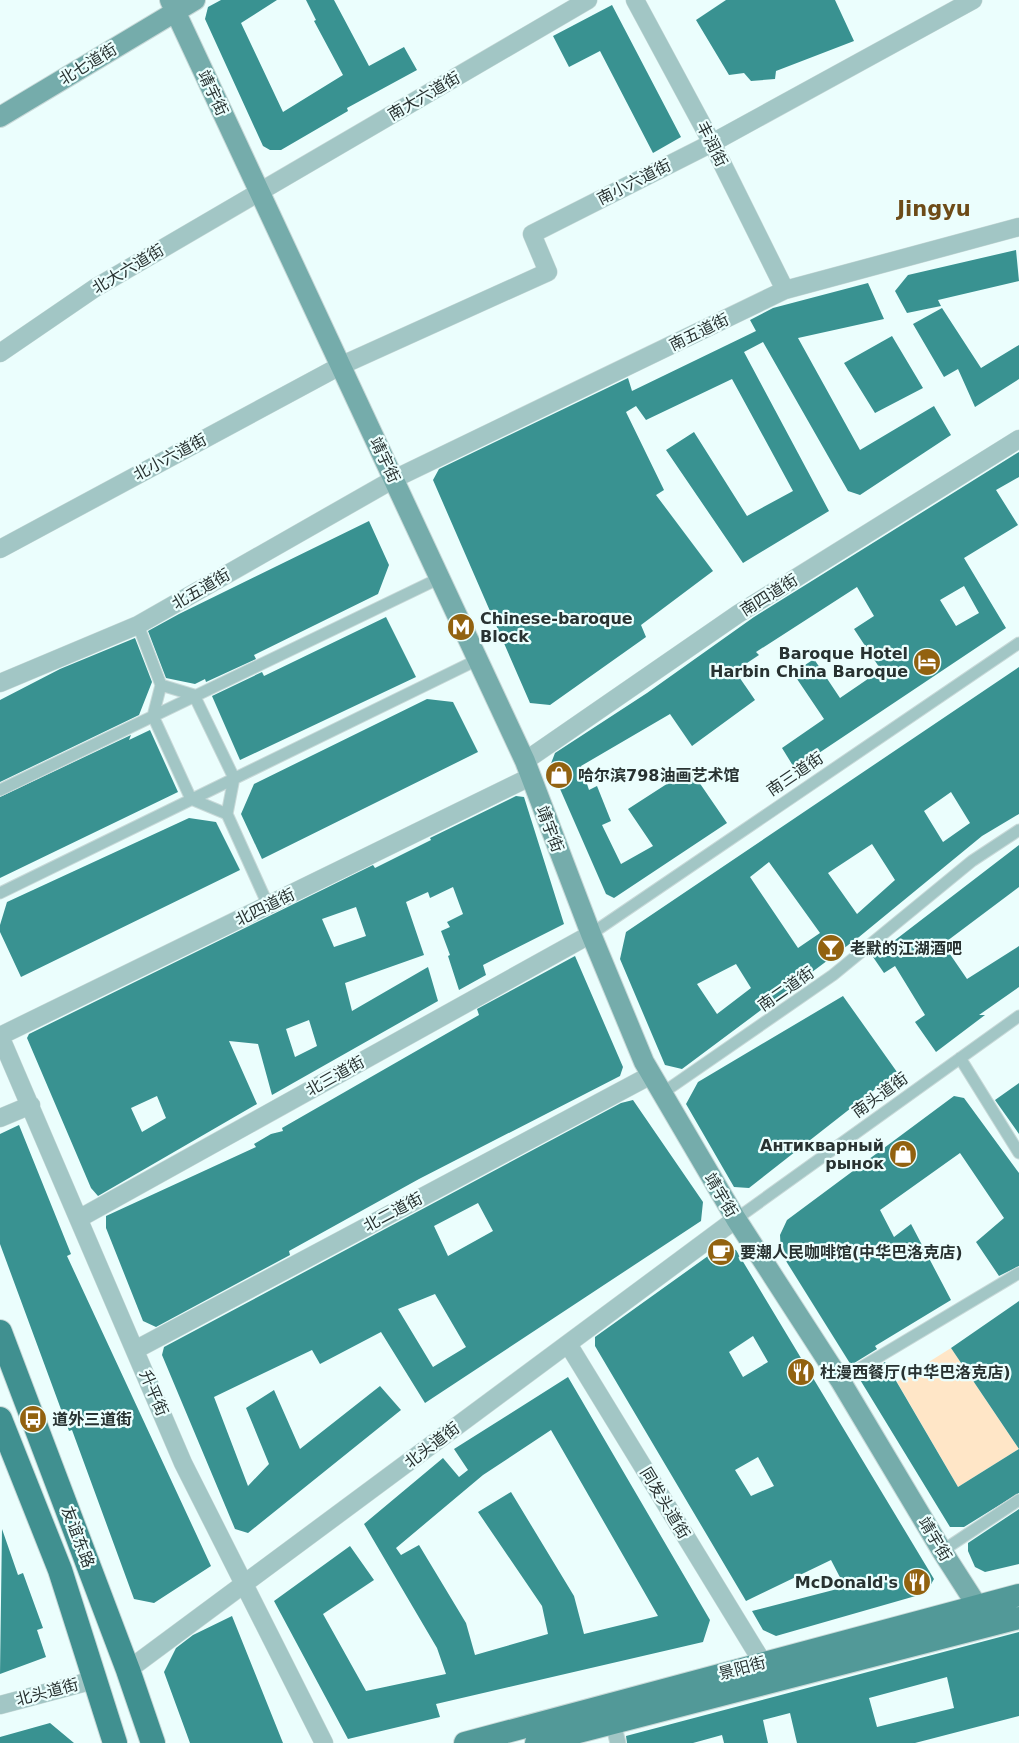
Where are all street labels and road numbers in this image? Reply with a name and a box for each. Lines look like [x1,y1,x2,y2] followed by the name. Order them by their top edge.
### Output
[56,39,120,89] street label: 北七道街
[194,67,232,119] street label: 靖宇街
[385,68,463,124] street label: 南大六道街
[693,118,731,170] street label: 丰润街
[594,155,674,209] street label: 南小六道街
[89,240,167,298] street label: 北大六道街
[666,309,732,355] street label: 南五道街
[130,430,210,484] street label: 北小六道街
[366,434,404,486] street label: 靖宇街
[169,565,233,613] street label: 北五道街
[737,570,801,620] street label: 南四道街
[763,748,827,800] street label: 南三道街
[533,803,567,855] street label: 靖宇街
[232,884,298,930] street label: 北四道街
[754,963,818,1015] street label: 南二道街
[302,1052,368,1100] street label: 北三道街
[849,1069,911,1121] street label: 南头道街
[700,1170,742,1220] street label: 靖宇街
[360,1189,426,1235] street label: 北二道街
[136,1367,172,1419] street label: 升平街
[401,1418,463,1472] street label: 北头道街
[636,1464,694,1542] street label: 同发头道街
[58,1504,98,1570] street label: 友谊东路
[914,1514,956,1564] street label: 靖宇街
[716,1653,768,1683] street label: 景阳街
[14,1675,80,1709] street label: 北头道街

